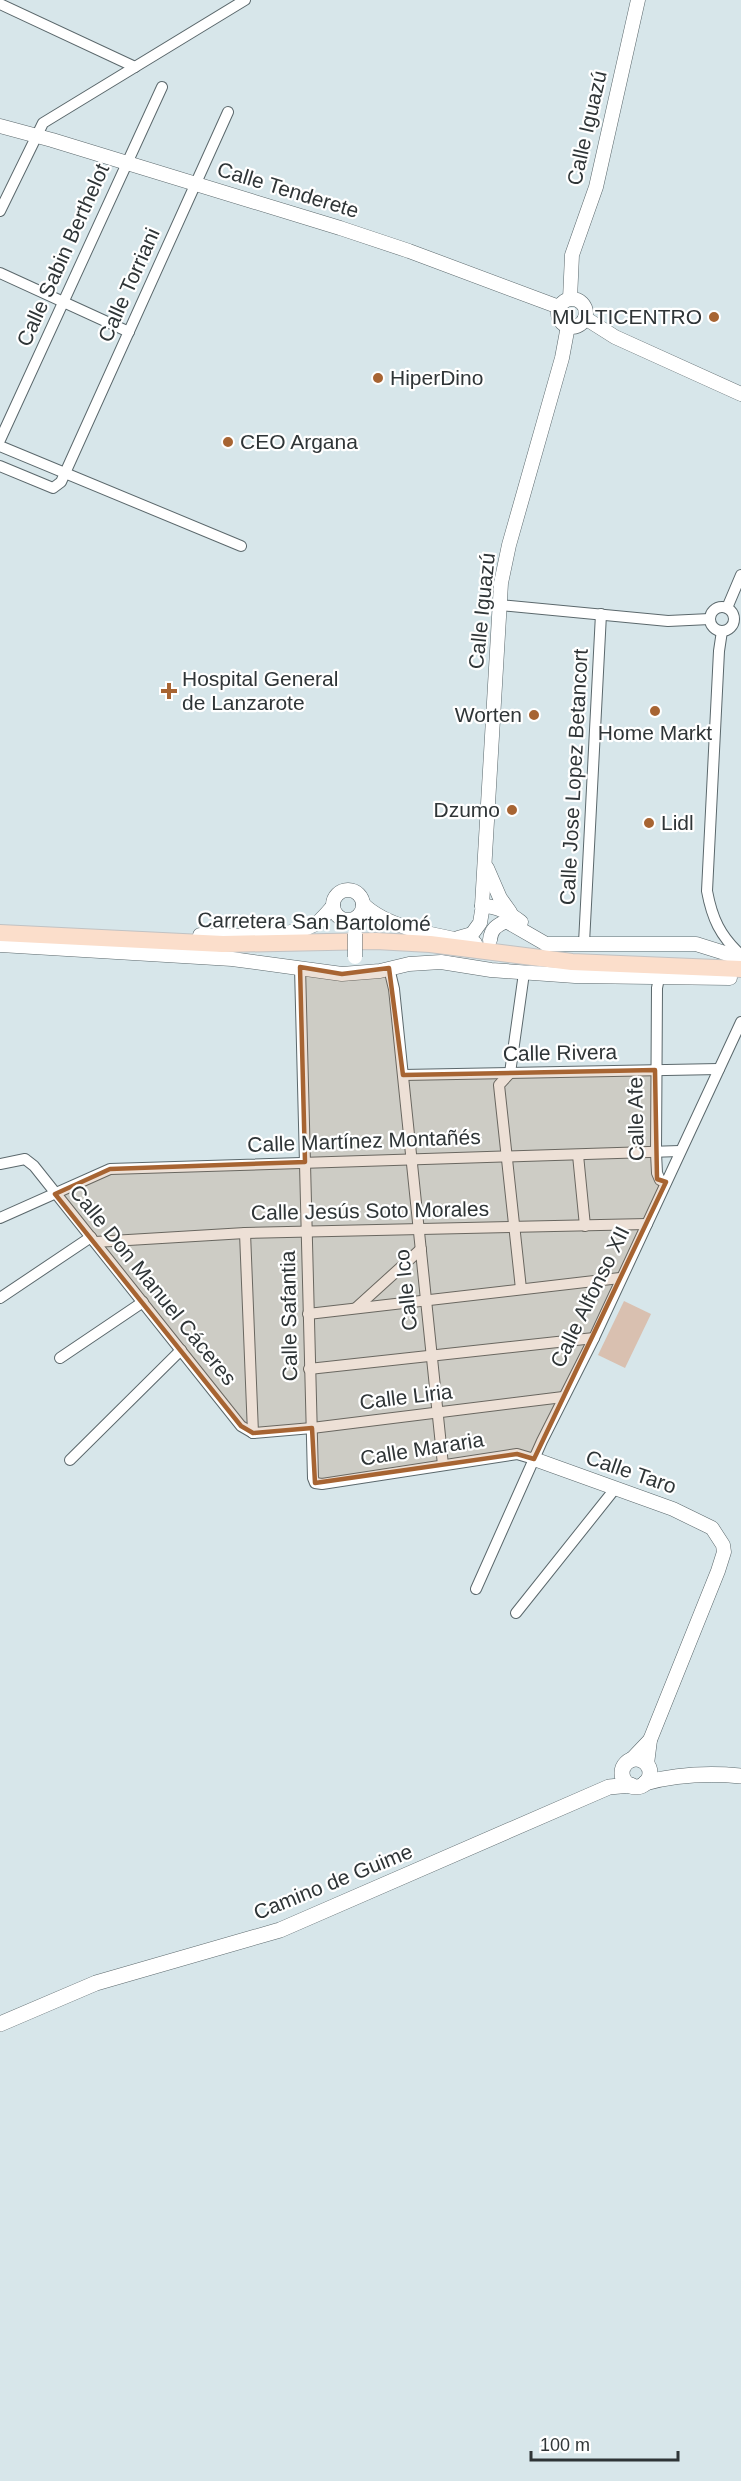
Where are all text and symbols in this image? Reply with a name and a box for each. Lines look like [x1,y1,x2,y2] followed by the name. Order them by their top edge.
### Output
[562,68,611,187] street label: Calle Iguazú
[215,157,362,222] street label: Calle Tenderete
[12,160,113,350] street label: Calle Sabin Berthelot
[93,224,164,345] street label: Calle Torriani
[552,305,702,328] place label: MULTICENTRO
[707,310,721,324] marker: MULTICENTRO
[390,366,483,389] place label: HiperDino
[371,371,385,385] marker: HiperDino
[240,430,358,453] place label: CEO Argana
[221,435,235,449] marker: CEO Argana
[464,552,499,670] street label: Calle Iguazú
[555,648,592,906] street label: Calle Jose Lopez Betancort
[182,667,338,714] place label: Hospital General de Lanzarote
[160,682,178,700] marker: Hospital General de Lanzarote
[455,703,522,726] place label: Worten
[648,704,662,718] marker: Home Markt
[527,708,541,722] marker: Worten
[598,721,712,744] place label: Home Markt
[433,798,500,821] place label: Dzumo
[505,803,519,817] marker: Dzumo
[661,811,694,834] place label: Lidl
[642,816,656,830] marker: Lidl
[197,908,431,935] street label: Carretera San Bartolomé
[503,1040,618,1065] street label: Calle Rivera
[623,1077,648,1161] street label: Calle Afe
[247,1125,481,1156] street label: Calle Martínez Montañés
[65,1180,241,1389] street label: Calle Don Manuel Cáceres
[251,1197,489,1224] street label: Calle Jesús Soto Morales
[545,1222,634,1371] street label: Calle Alfonso XII
[390,1248,421,1332] street label: Calle Ico
[276,1250,301,1382] street label: Calle Safantia
[358,1379,454,1414] street label: Calle Liria
[358,1427,486,1470] street label: Calle Mararia
[583,1445,679,1498] street label: Calle Taro
[250,1839,416,1924] street label: Camino de Guime
[531,2424,678,2462] scale bar
[540,2435,590,2455] text: 100 m

